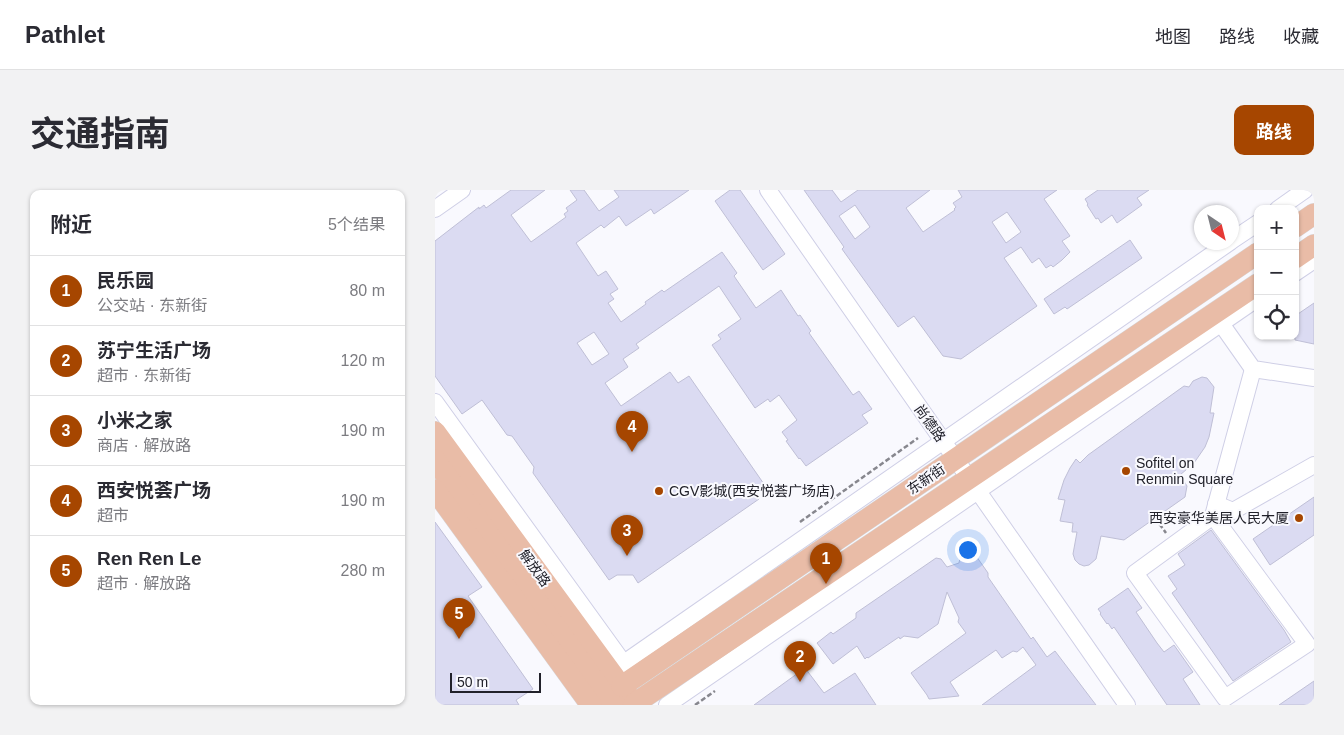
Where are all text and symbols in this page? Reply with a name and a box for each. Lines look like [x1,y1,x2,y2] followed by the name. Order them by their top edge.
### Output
[25,21,105,48] text: Pathlet
[1155,27,1191,47] text: 地图
[1219,27,1255,47] text: 路线
[1283,27,1319,47] text: 收藏
[1234,105,1314,155] button: 路线
[30,114,170,153] text: 交通指南
[1194,205,1239,250] north arrow
[1254,205,1299,340] map controls
[1254,205,1299,250] button: +
[50,213,92,236] text: 附近
[328,216,385,233] text: 5个结果
[1254,250,1299,295] button: −
[97,270,154,291] text: 民乐园
[62,282,70,299] text: 1
[349,282,385,299] text: 80 m
[1254,295,1299,340] button: locate
[97,297,207,314] text: 公交站 · 东新街
[97,340,211,361] text: 苏宁生活广场
[62,352,70,369] text: 2
[341,352,385,369] text: 120 m
[97,367,191,384] text: 超市 · 东新街
[911,401,949,445] street label: 尚德路
[97,410,173,431] text: 小米之家
[616,411,648,452] pin: 4
[62,422,70,439] text: 3
[341,422,385,439] text: 190 m
[97,437,191,454] text: 商店 · 解放路
[1136,455,1233,487] place label: Sofitel on Renmin Square
[904,461,948,497] street label: 东新街
[1120,465,1132,477] marker: Sofitel on Renmin Square
[97,480,211,501] text: 西安悦荟广场
[669,483,835,499] place label: CGV影城(西安悦荟广场店)
[653,485,665,497] marker: CGV影城(西安悦荟广场店)
[62,492,70,509] text: 4
[341,492,385,509] text: 190 m
[97,507,129,524] text: 超市
[1149,510,1289,526] place label: 西安豪华美居人民大厦
[1293,512,1305,524] marker: 西安豪华美居人民大厦
[611,515,643,556] pin: 3
[955,537,981,563] your location
[810,543,842,584] pin: 1
[516,546,554,590] street label: 解放路
[97,548,202,569] text: Ren Ren Le
[62,562,70,579] text: 5
[341,562,385,579] text: 280 m
[97,575,191,592] text: 超市 · 解放路
[443,598,475,639] pin: 5
[784,641,816,682] pin: 2
[450,670,541,693] scale bar
[457,674,488,690] text: 50 m

